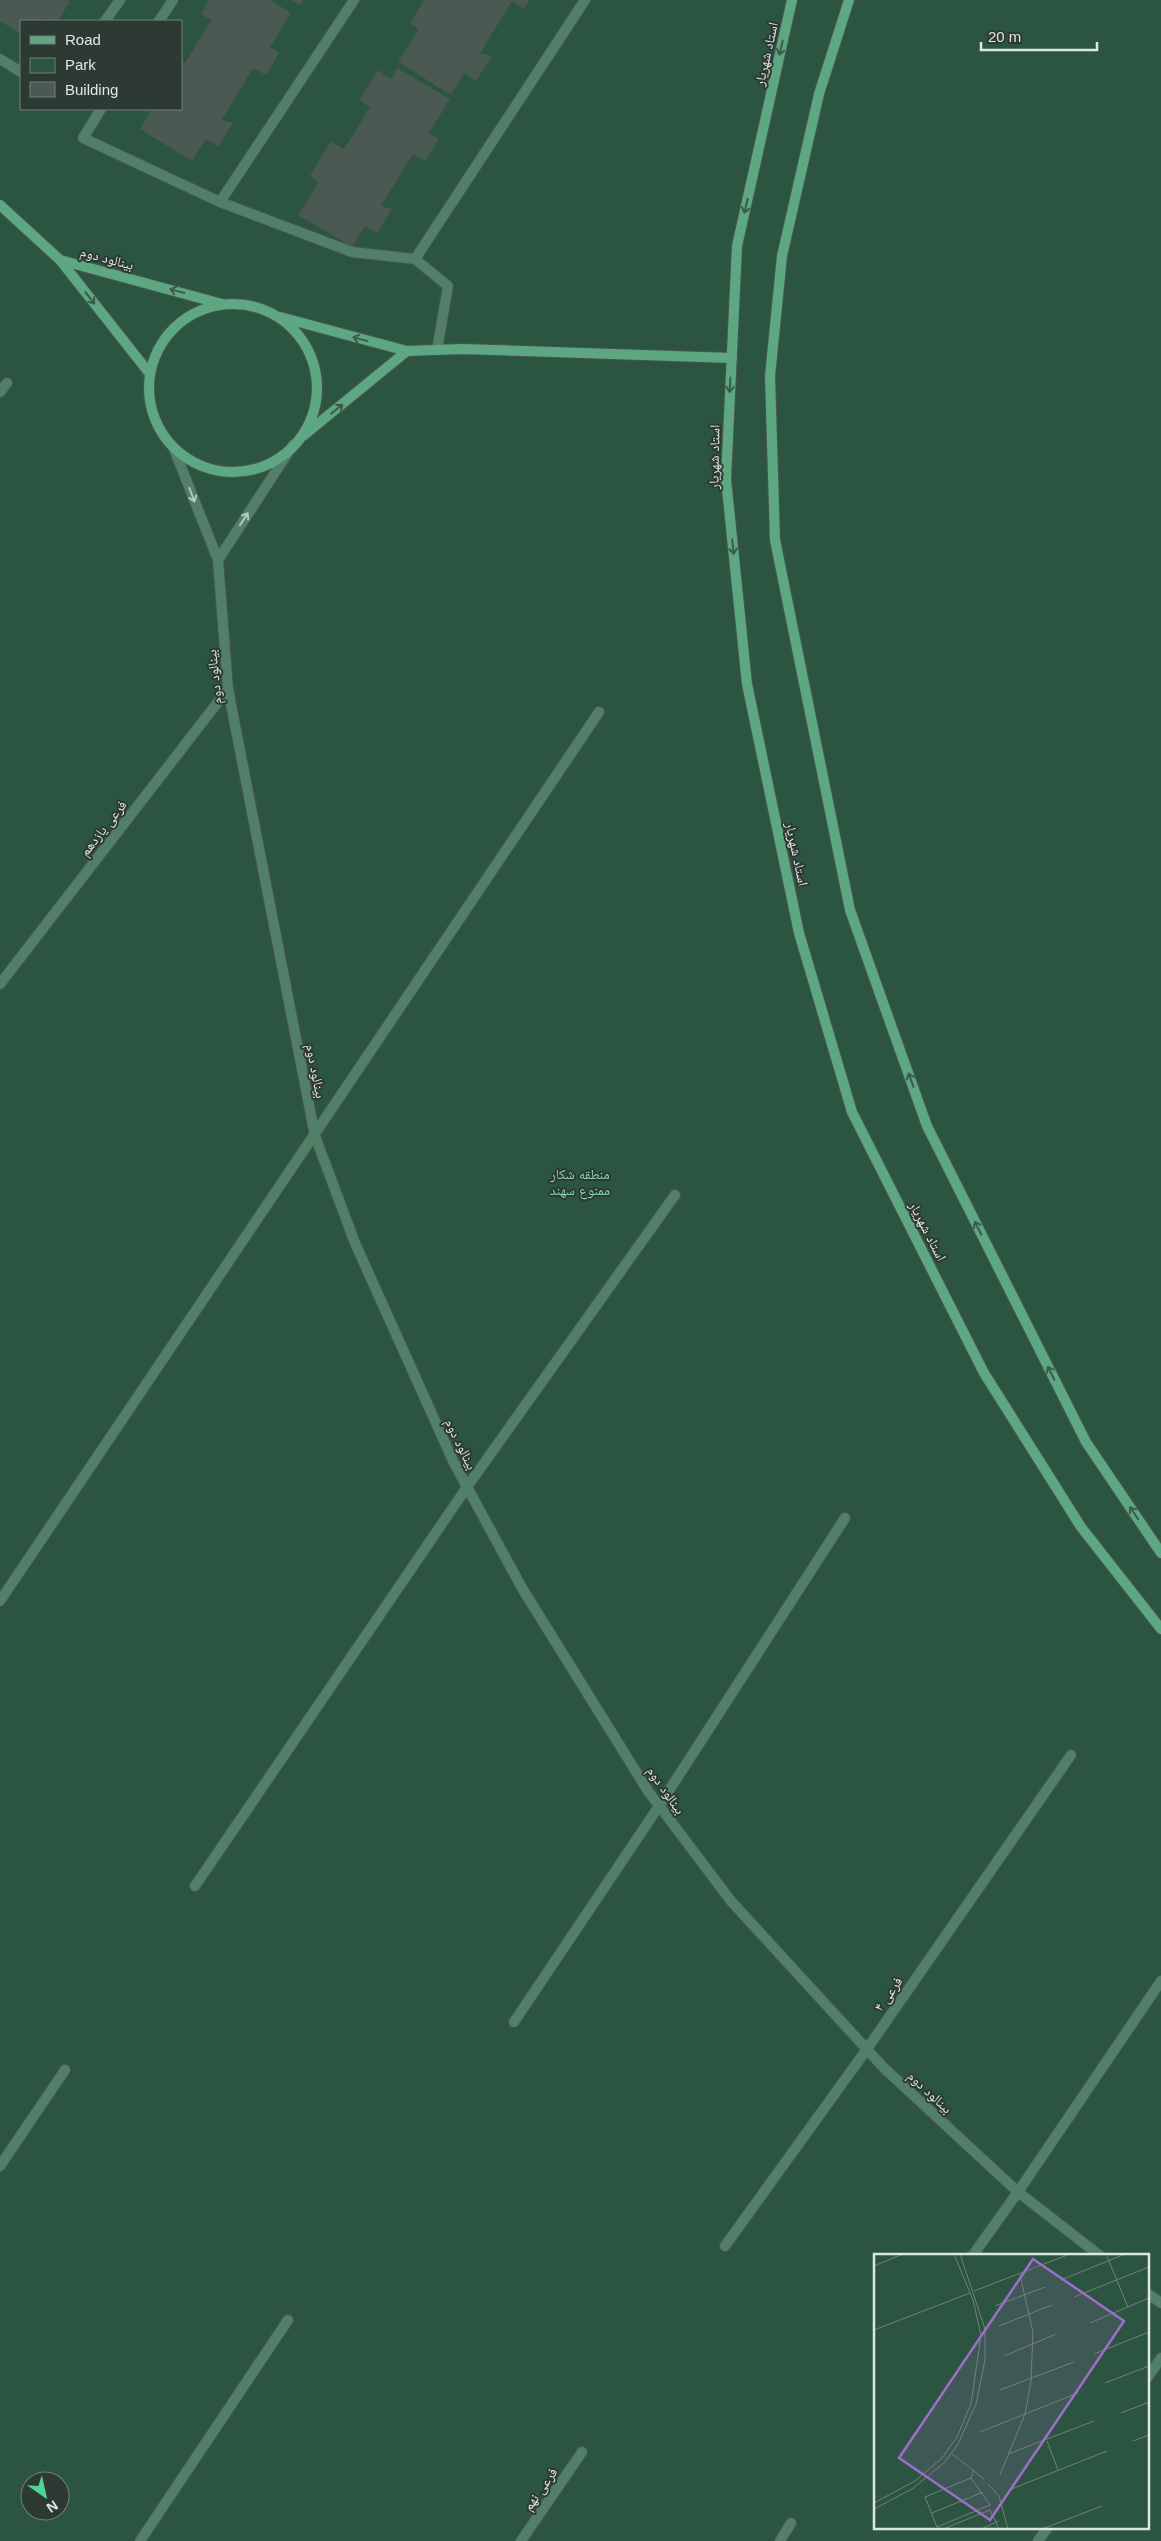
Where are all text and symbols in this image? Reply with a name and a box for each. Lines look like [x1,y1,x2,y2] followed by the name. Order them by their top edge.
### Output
[20,20,182,110] legend
[981,20,1097,52] scale bar
[751,21,782,89] street label: استاد شهریار
[988,28,1021,45] text: 20 m
[65,31,101,48] text: Road
[776,39,785,55] one-way arrow
[65,56,96,73] text: Park
[65,81,118,98] text: Building
[741,198,750,214] one-way arrow
[78,243,136,275] street label: بینالود دوم
[170,286,186,296] one-way arrow
[85,291,95,305] one-way arrow
[353,333,369,343] one-way arrow
[726,377,735,393] one-way arrow
[331,403,344,414] one-way arrow
[705,424,724,491] street label: استاد شهریار
[188,487,197,502] one-way arrow
[240,513,250,527] one-way arrow
[728,539,737,555] one-way arrow
[203,648,227,705] street label: بینالود دوم
[76,797,131,860] street label: فرعی یازدهم
[781,820,812,888] street label: استاد شهریار
[301,1043,329,1100] street label: بینالود دوم
[906,1073,915,1089] one-way arrow
[549,1166,610,1200] park label: منطقه شکار ممنوع سهند
[905,1198,950,1264] street label: استاد شهریار
[973,1221,982,1236] one-way arrow
[1046,1366,1055,1381] one-way arrow
[440,1416,480,1473] street label: بینالود دوم
[1129,1506,1139,1520] one-way arrow
[642,1763,688,1818] street label: بینالود دوم
[870,1974,906,2015] street label: فرعی ۴
[903,2067,956,2118] street label: بینالود دوم
[874,2254,1148,2528] inset map
[519,2464,562,2515] street label: فرعی نهم
[20,2471,70,2521] north arrow
[44,2497,61,2516] text: N

